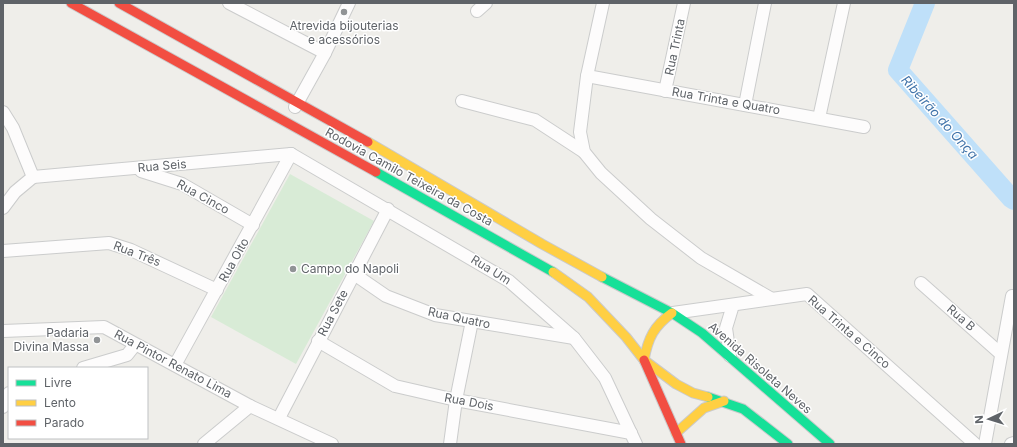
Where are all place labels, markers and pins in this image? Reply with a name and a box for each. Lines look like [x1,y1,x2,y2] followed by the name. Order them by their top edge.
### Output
[339,7,349,17] marker: Atrevida bijouterias e acessórios
[289,18,399,47] place label: Atrevida bijouterias e acessórios
[301,261,399,276] place label: Campo do Napoli
[288,264,298,274] marker: Campo do Napoli
[14,325,89,354] place label: Padaria Divina Massa
[92,335,102,345] marker: Padaria Divina Massa

